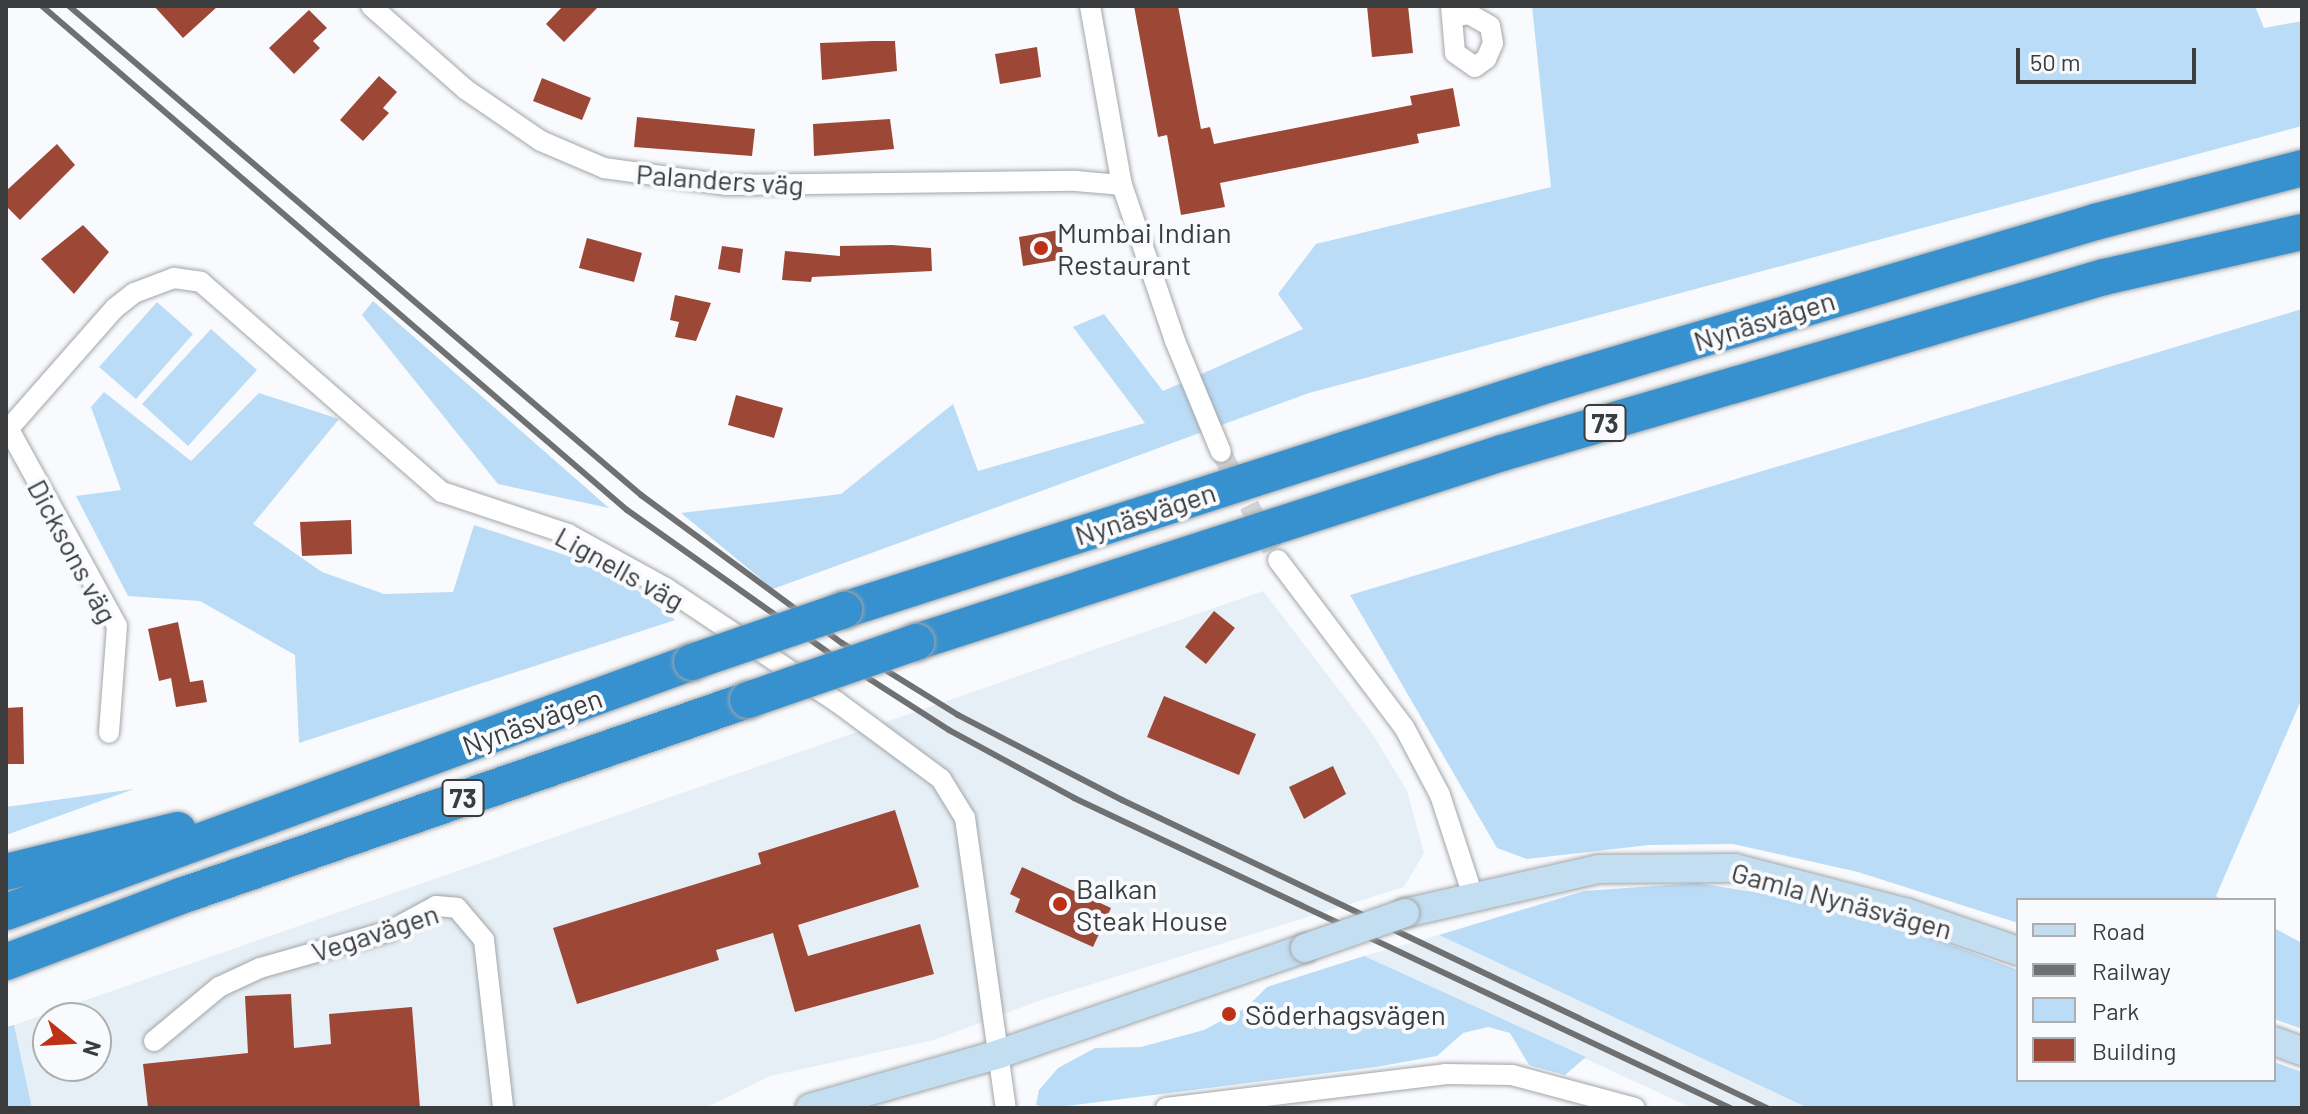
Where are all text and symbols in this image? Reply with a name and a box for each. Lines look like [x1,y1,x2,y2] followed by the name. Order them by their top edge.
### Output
[2020,32,2200,82] scale bar
[2030,47,2081,76] text: 50 m
[635,156,805,202] street label: Palanders väg
[1057,215,1231,281] place label: Mumbai Indian Restaurant
[1032,239,1050,257] marker: Mumbai Indian Restaurant
[1689,283,1839,357] street label: Nynäsvägen
[1583,401,1627,445] road number: 73
[21,473,125,629] street label: Dicksons väg
[1070,474,1220,552] street label: Nynäsvägen
[550,519,690,617] street label: Lignells väg
[458,680,606,762] street label: Nynäsvägen
[441,776,485,820] road number: 73
[1728,854,1956,946] street label: Gamla Nynäsvägen
[1076,871,1228,937] place label: Balkan Steak House
[1051,895,1069,913] marker: Balkan Steak House
[307,896,443,968] street label: Vegavägen
[2016,898,2276,1082] legend
[2092,916,2145,945] text: Road
[2092,956,2171,985] text: Railway
[2092,996,2139,1025] text: Park
[1245,997,1446,1031] place label: Söderhagsvägen
[32,1002,112,1082] north arrow
[1220,1005,1238,1023] marker: Söderhagsvägen
[2092,1036,2176,1065] text: Building
[78,1038,108,1060] text: N

